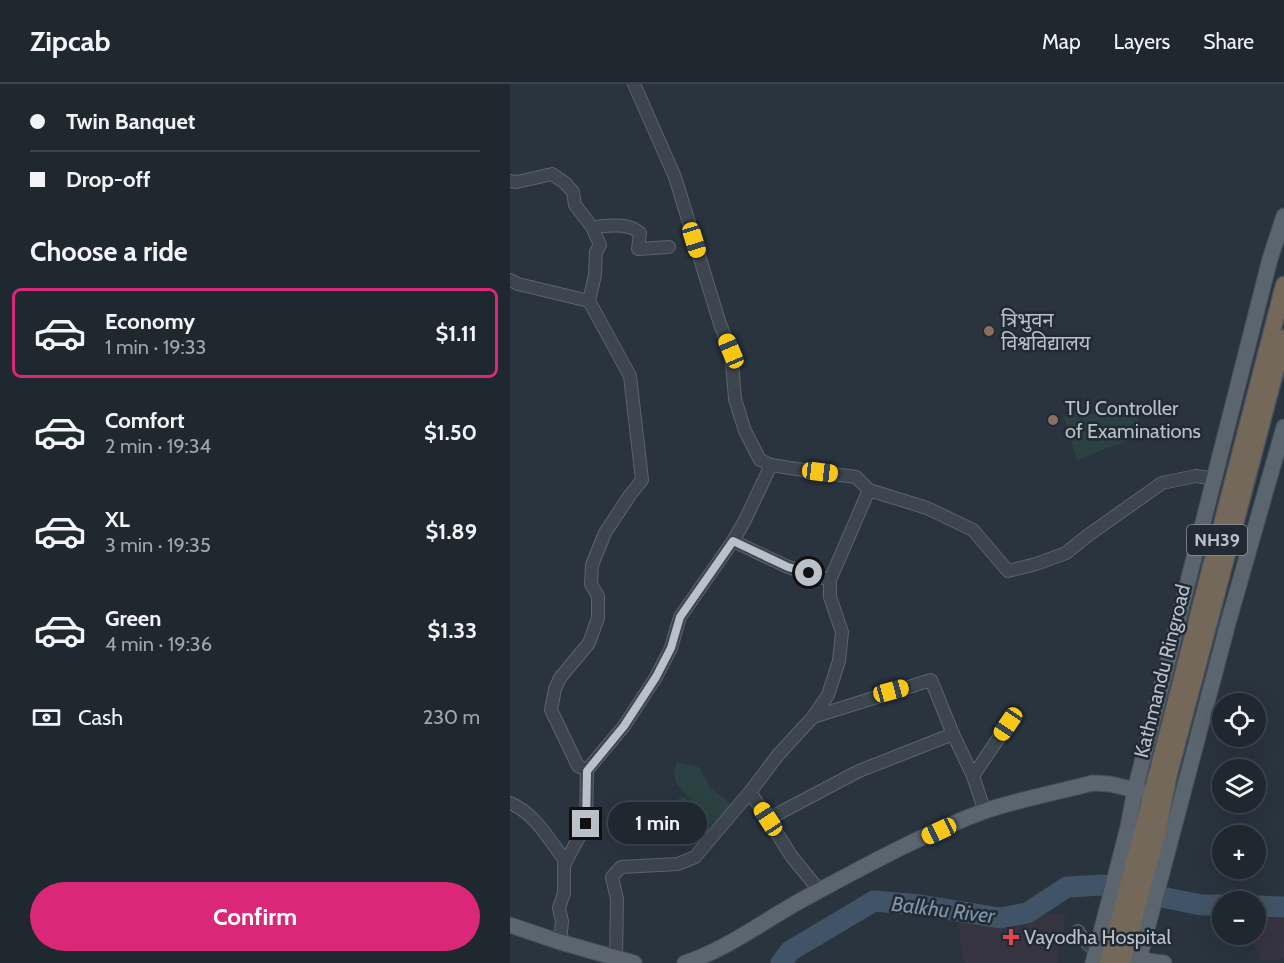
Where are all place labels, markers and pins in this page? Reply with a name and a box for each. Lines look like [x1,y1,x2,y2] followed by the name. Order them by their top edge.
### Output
[1001,308,1091,355] place label: त्रिभुवन विश्वविद्यालय
[982,324,996,338] marker: त्रिभुवन विश्वविद्यालय
[1065,396,1201,443] place label: TU Controller of Examinations
[1046,413,1060,427] marker: TU Controller of Examinations
[1024,925,1171,949] place label: Vayodha Hospital
[1002,928,1020,946] marker: Vayodha Hospital

